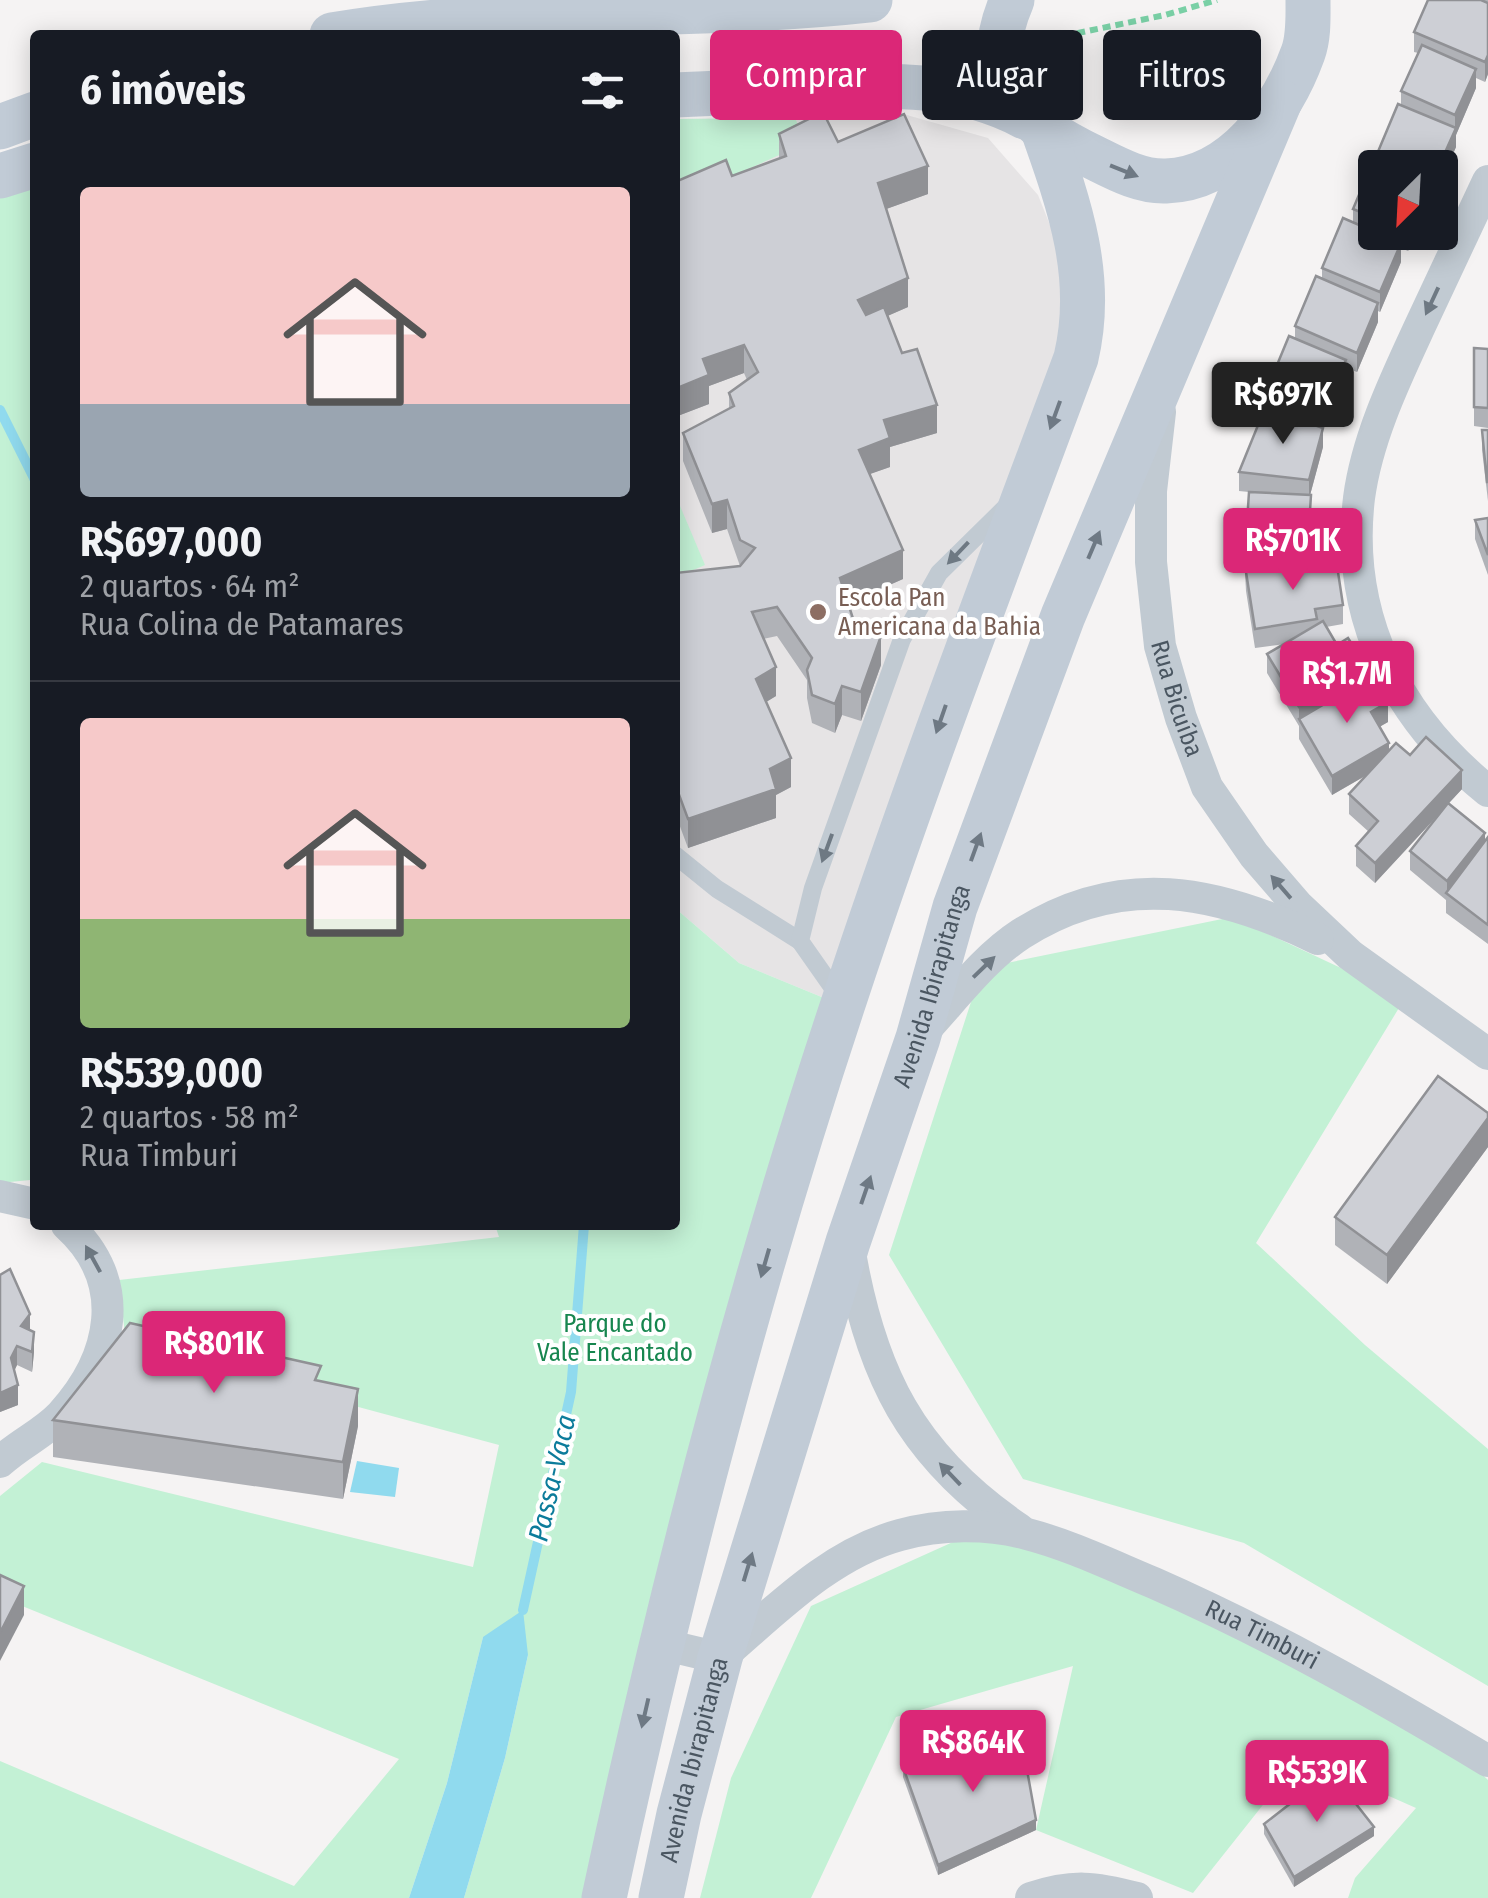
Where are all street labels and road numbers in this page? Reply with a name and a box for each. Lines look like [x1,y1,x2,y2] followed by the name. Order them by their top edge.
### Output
[1144,637,1209,761] street label: Rua Bicuíba
[887,880,977,1092] street label: Avenida Ibirapitanga
[1200,1594,1324,1676] street label: Rua Timburi
[654,1654,735,1865] street label: Avenida Ibirapitanga

